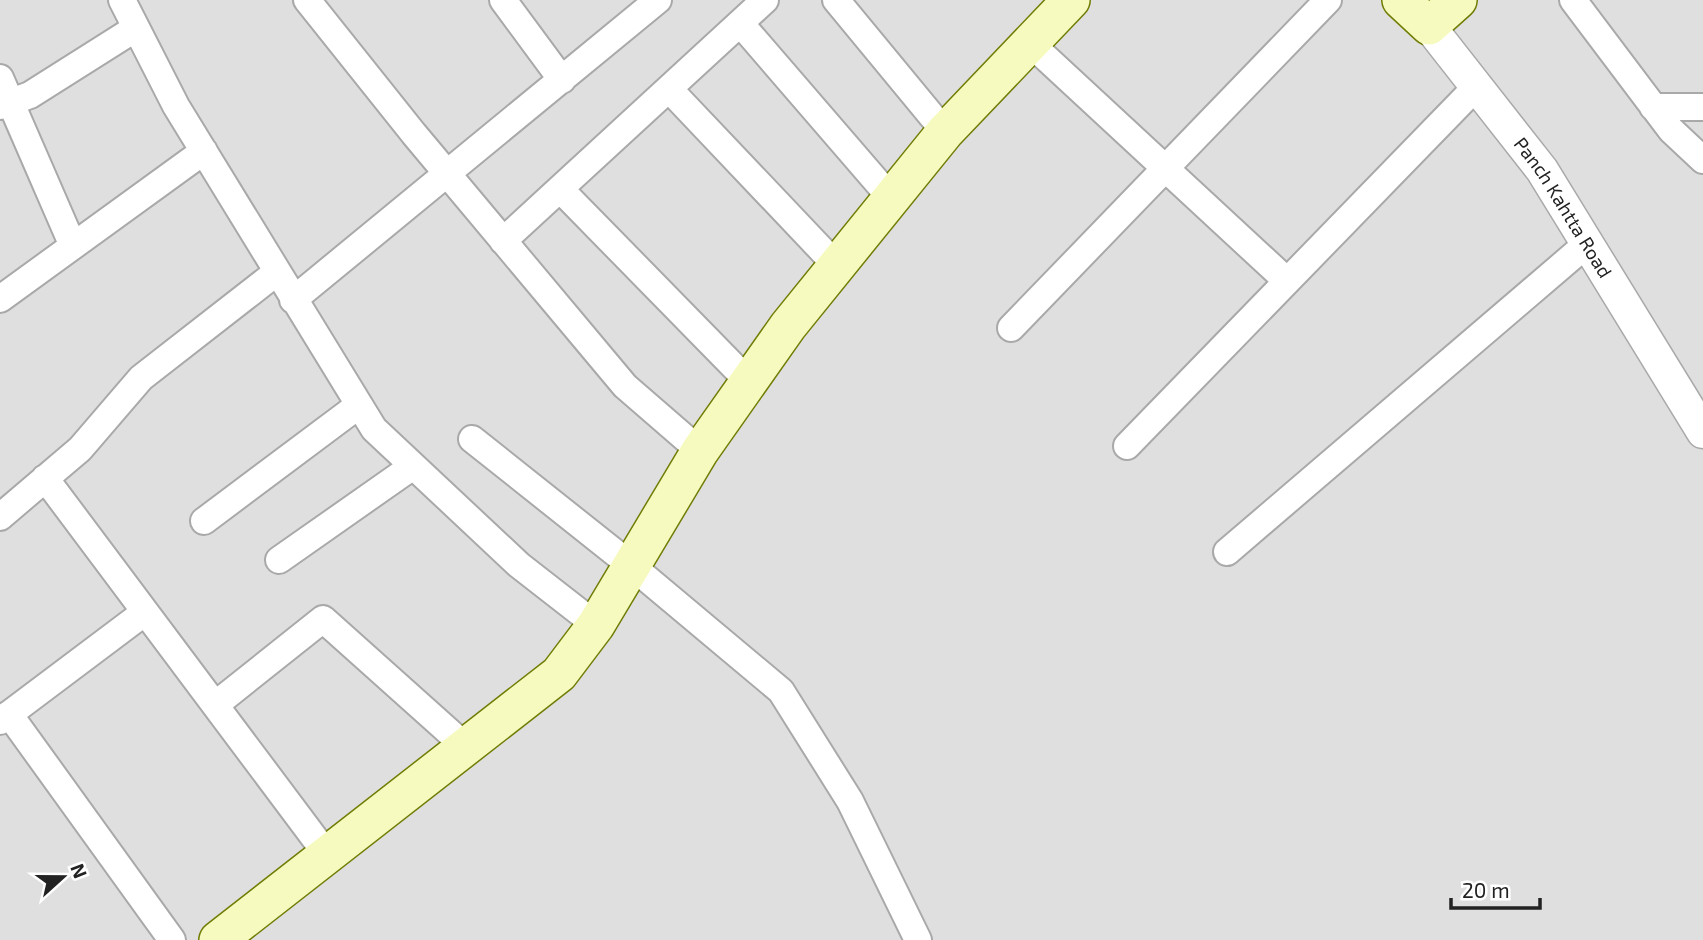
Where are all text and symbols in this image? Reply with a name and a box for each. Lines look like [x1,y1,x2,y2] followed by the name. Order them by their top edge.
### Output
[1510,132,1617,282] street label: Panch Kahtta Road
[28,842,98,912] north arrow
[66,860,93,881] text: N
[1451,866,1540,910] scale bar
[1462,877,1510,902] text: 20 m

